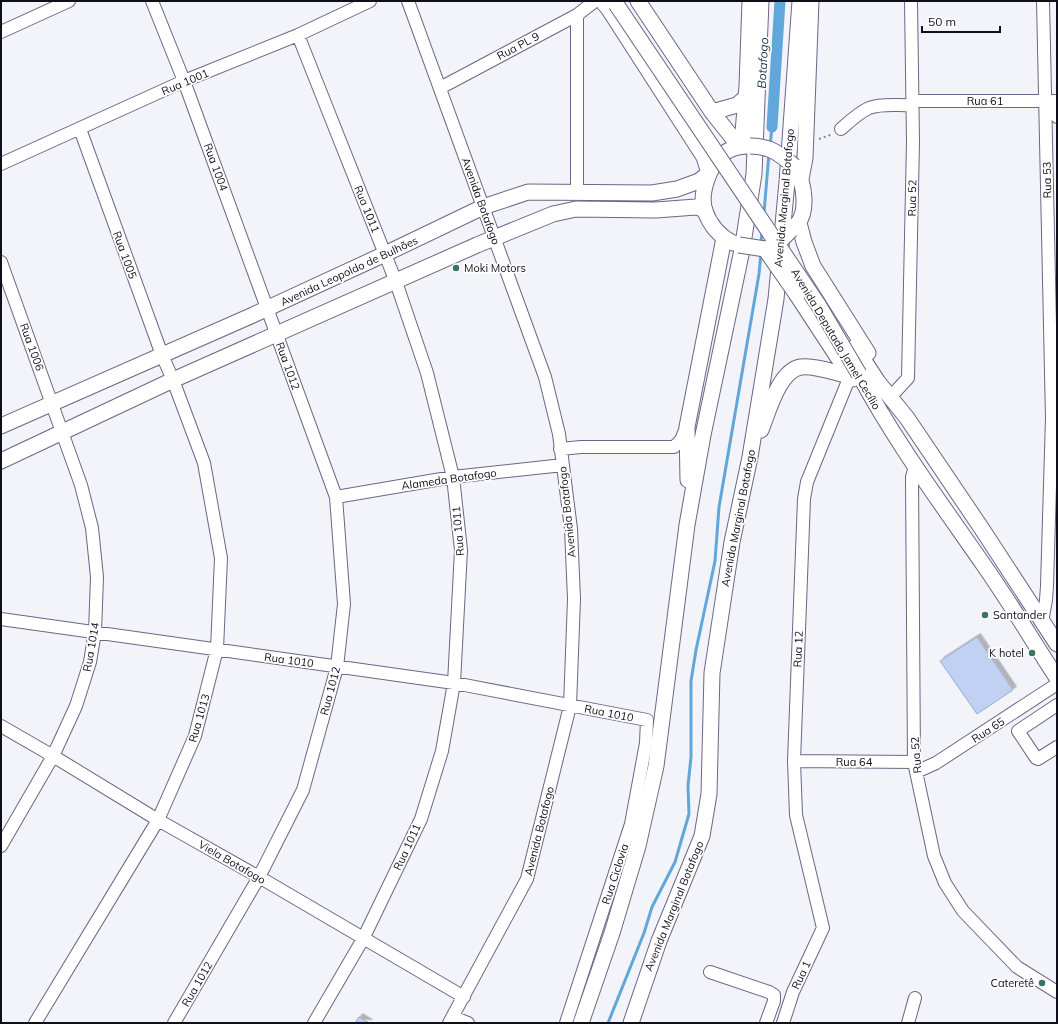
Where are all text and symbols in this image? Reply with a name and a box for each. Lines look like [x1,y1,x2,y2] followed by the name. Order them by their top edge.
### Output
[922,8,1000,34] scale bar
[928,14,956,29] text: 50 m
[494,29,542,63] street label: Rua PL 9
[754,37,771,89] water label: Botafogo
[159,66,211,98] street label: Rua 1001
[967,94,1003,108] street label: Rua 61
[771,128,797,268] street label: Avenida Marginal Botafogo
[201,141,231,193] street label: Rua 1004
[459,156,503,246] street label: Avenida Botafogo
[1040,162,1054,198] street label: Rua 53
[905,179,919,216] street label: Rua 52
[351,183,383,235] street label: Rua 1011
[110,229,140,281] street label: Rua 1005
[278,233,420,309] street label: Avenida Leopoldo de Bulhões
[464,261,526,275] place label: Moki Motors
[451,263,461,273] marker: Moki Motors
[788,266,884,412] street label: Avenida Deputado Jamel Cecílio
[17,321,47,373] street label: Rua 1006
[273,340,303,392] street label: Rua 1012
[718,448,758,588] street label: Avenida Marginal Botafogo
[401,465,497,493] street label: Alameda Botafogo
[555,466,579,558] street label: Avenida Botafogo
[449,506,467,556] street label: Rua 1011
[993,608,1046,622] place label: Santander
[980,610,990,620] marker: Santander
[80,621,102,673] street label: Rua 1014
[790,630,806,668] street label: Rua 12
[989,646,1024,660] place label: K hotel
[1027,648,1037,658] marker: K hotel
[263,650,315,670] street label: Rua 1010
[317,665,343,717] street label: Rua 1012
[185,692,213,744] street label: Rua 1013
[583,701,635,725] street label: Rua 1010
[969,714,1008,746] street label: Rua 65
[907,736,925,774] street label: Rua 52
[836,755,873,769] street label: Rua 64
[521,785,557,877] street label: Avenida Botafogo
[390,821,424,873] street label: Rua 1011
[196,837,268,887] street label: Viela Botafogo
[641,839,707,973] street label: Avenida Marginal Botafogo
[599,842,631,906] street label: Rua Ciclovia
[788,958,814,992] street label: Rua 1
[178,959,216,1009] street label: Rua 1012
[991,976,1034,990] place label: Cateretê
[1037,978,1047,988] marker: Cateretê

